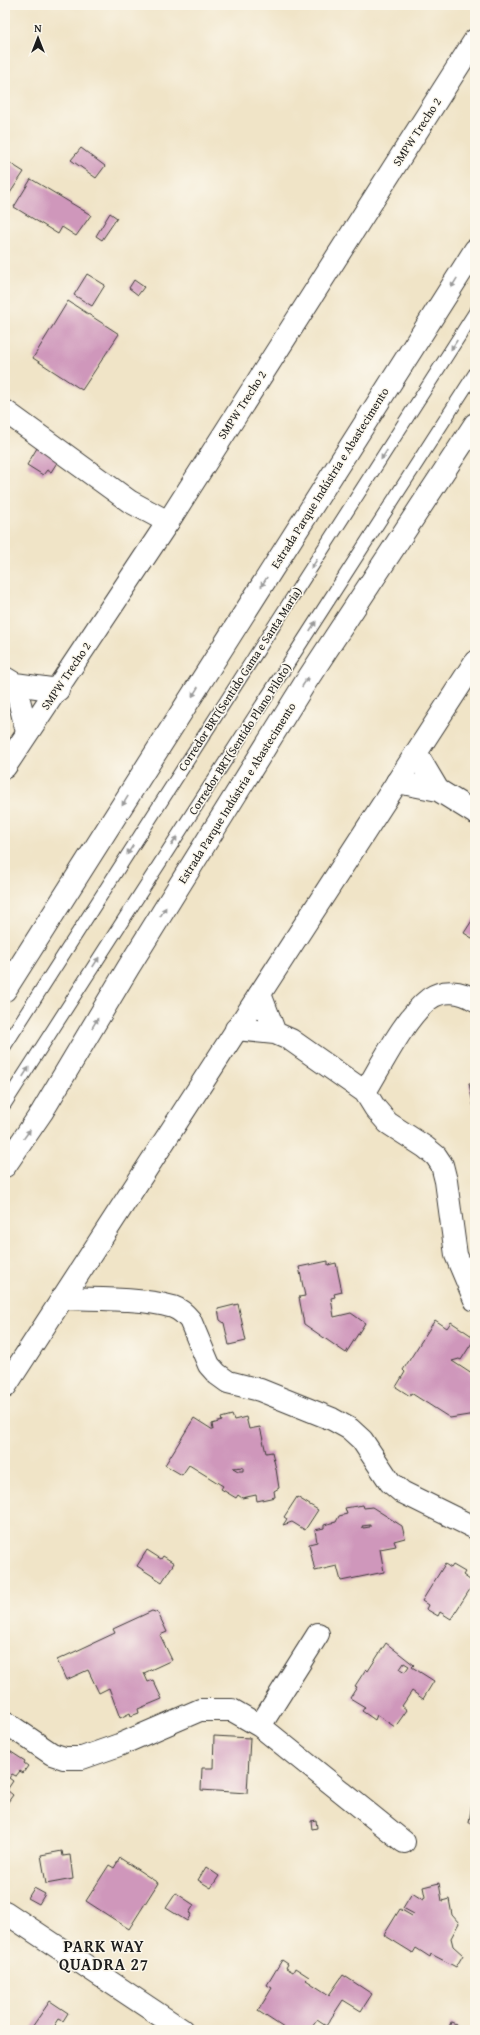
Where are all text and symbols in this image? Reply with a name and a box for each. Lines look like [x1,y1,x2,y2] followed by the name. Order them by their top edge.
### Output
[18,18,58,58] north arrow
[34,20,42,36] text: N
[388,94,445,169] street label: SMPW Trecho 2
[450,278,458,288] one-way arrow
[450,340,458,350] one-way arrow
[213,367,270,442] street label: SMPW Trecho 2
[267,384,393,571] street label: Estrada Parque Indústria e Abastecimento
[380,450,388,460] one-way arrow
[310,559,318,569] one-way arrow
[260,577,268,587] one-way arrow
[173,583,306,774] street label: Corredor BRT(Sentido Gama e Santa Maria)
[309,620,316,632] one-way arrow
[37,638,95,713] street label: SMPW Trecho 2
[184,659,295,818] street label: Corredor BRT(Sentido Plano Piloto)
[301,677,309,688] one-way arrow
[191,686,198,698] one-way arrow
[174,699,300,886] street label: Estrada Parque Indústria e Abastecimento
[121,796,129,806] one-way arrow
[170,836,178,846] one-way arrow
[127,845,134,856] one-way arrow
[159,907,167,917] one-way arrow
[93,956,100,968] one-way arrow
[92,1017,99,1029] one-way arrow
[22,1067,30,1077] one-way arrow
[23,1128,31,1139] one-way arrow
[59,1934,149,1976] district label: PARK WAY QUADRA 27

